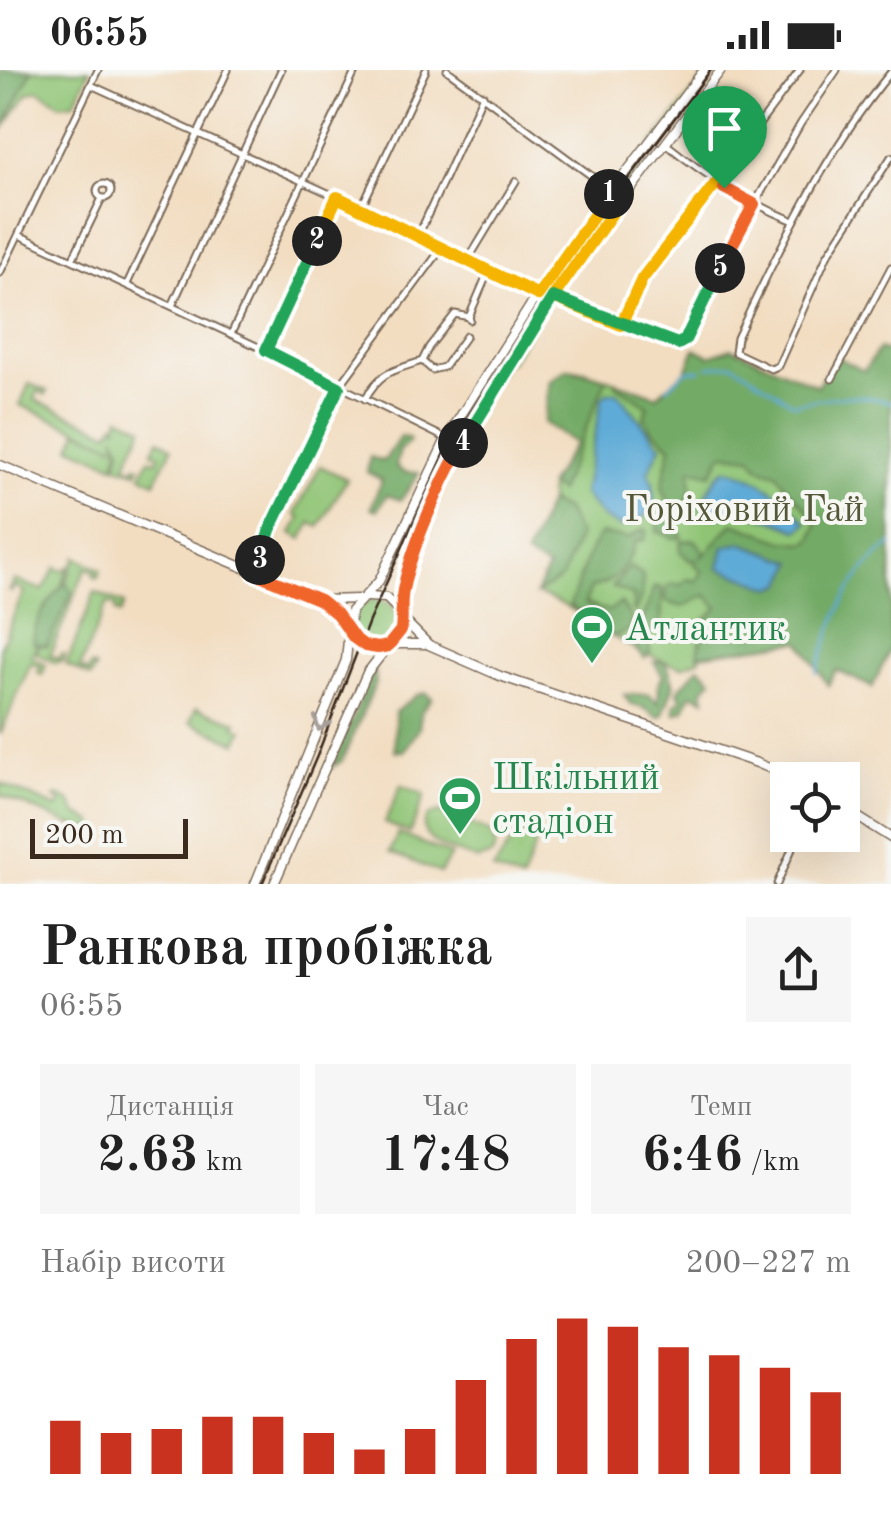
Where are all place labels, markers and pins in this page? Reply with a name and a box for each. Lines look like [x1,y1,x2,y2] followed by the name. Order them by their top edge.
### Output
[682,86,767,189] pin
[584,169,634,219] pin: 1
[292,216,342,266] pin: 2
[695,243,745,293] pin: 5
[438,418,488,468] pin: 4
[235,535,285,585] pin: 3
[569,604,615,665] sports icon: Атлантик
[624,611,787,649] place label: Атлантик
[492,760,660,842] place label: Шкільний стадіон
[437,775,483,836] sports icon: Шкільний стадіон

